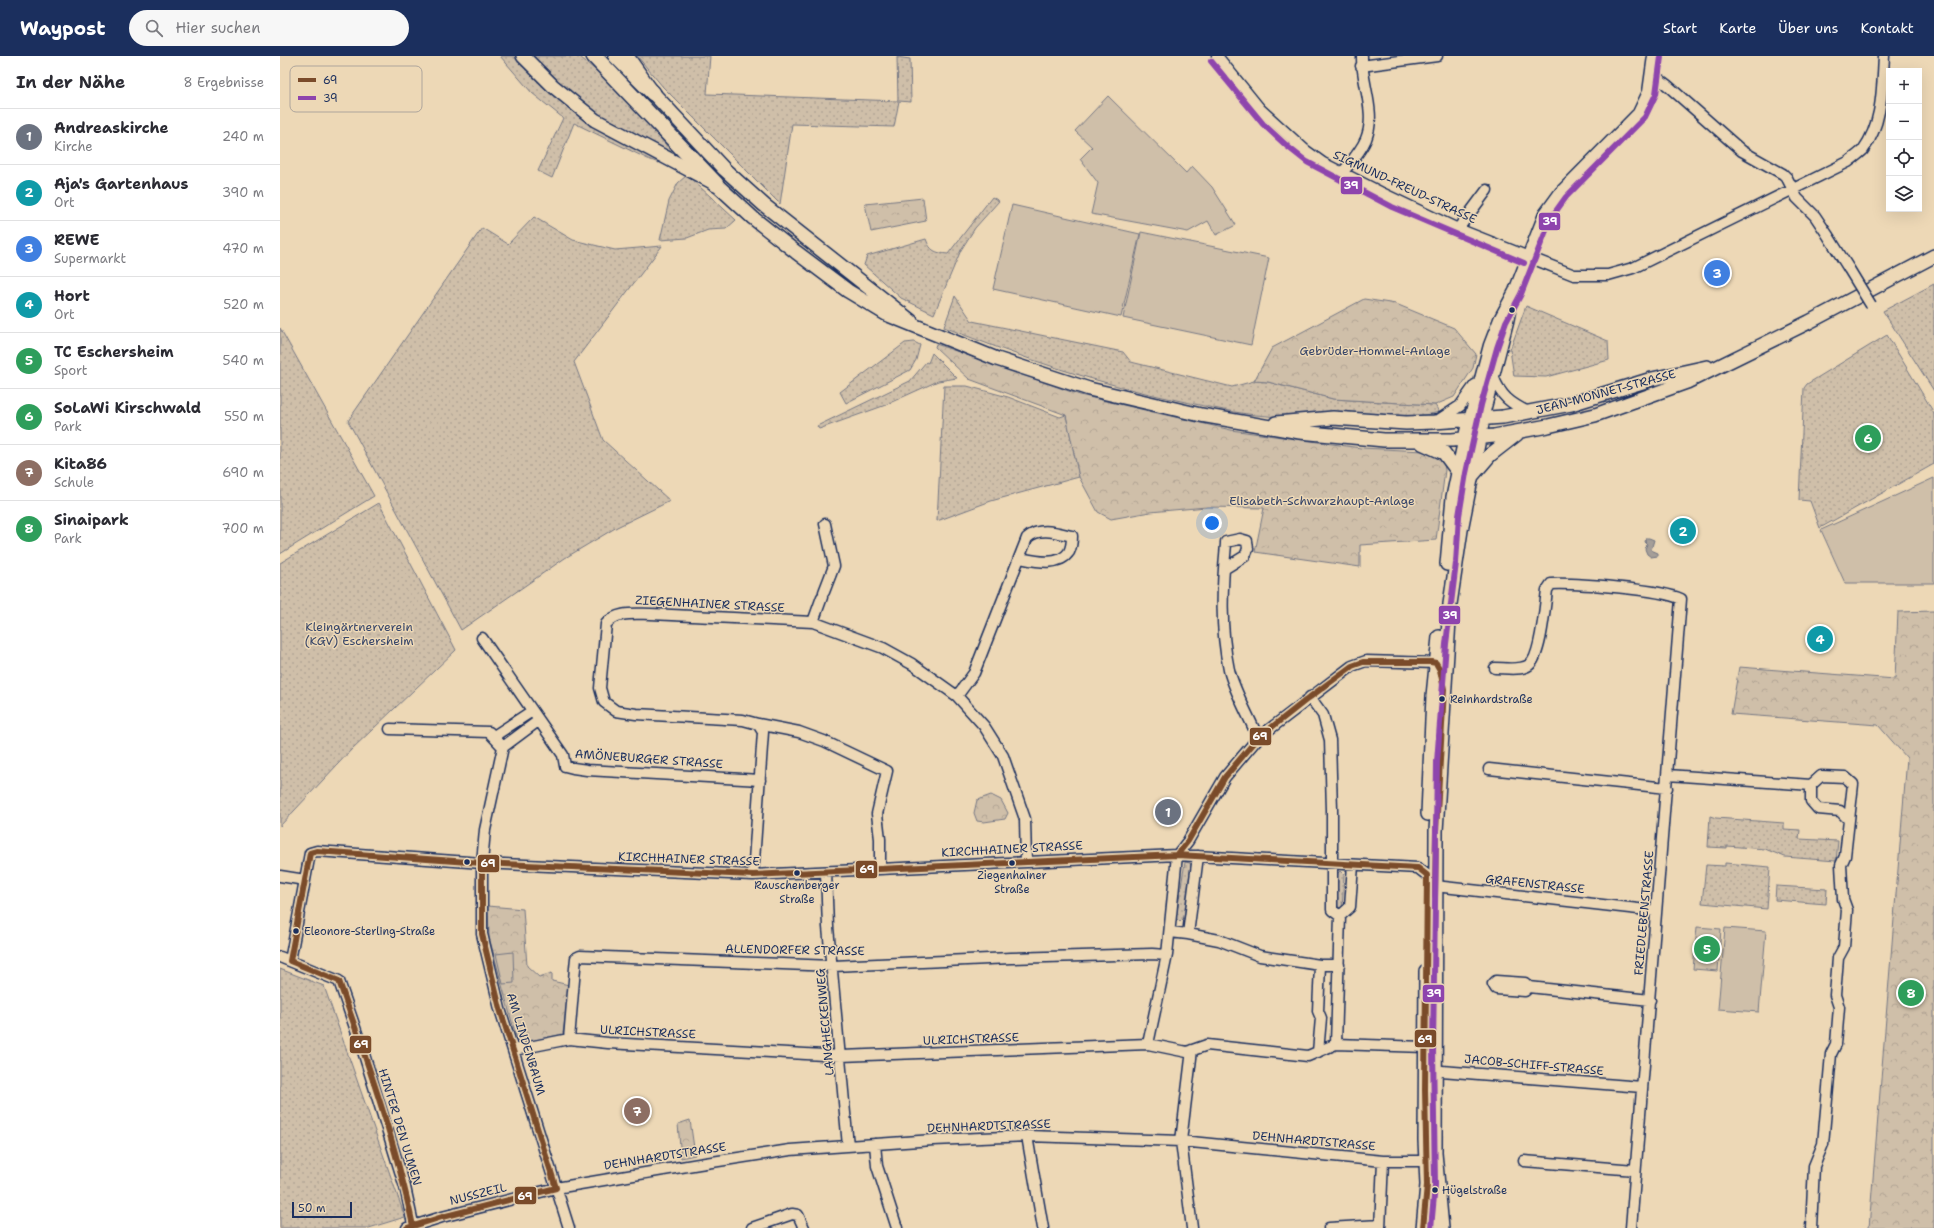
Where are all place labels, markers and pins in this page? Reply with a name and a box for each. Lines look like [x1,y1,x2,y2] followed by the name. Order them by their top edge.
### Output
[1704,258,1730,288] pin: 3
[1507,305,1517,315] unlabelled marker
[1855,423,1881,453] pin: 6
[1670,516,1696,546] pin: 2
[1807,624,1833,654] pin: 4
[1450,692,1533,707] place label: Reinhardstraße
[1437,694,1447,704] marker: Reinhardstraße
[1155,797,1181,827] pin: 1
[462,857,472,867] unlabelled marker
[1007,858,1017,868] marker: Ziegenhainer Straße
[792,868,802,878] marker: Rauschenberger Straße
[977,868,1047,897] place label: Ziegenhainer Straße
[754,878,840,907] place label: Rauschenberger Straße
[304,924,435,939] place label: Eleonore-Sterling-Straße
[291,926,301,936] marker: Eleonore-Sterling-Straße
[1694,934,1720,964] pin: 5
[1898,978,1924,1008] pin: 8
[624,1096,650,1126] pin: 7
[1442,1183,1507,1198] place label: Hügelstraße
[1430,1185,1440,1195] marker: Hügelstraße

